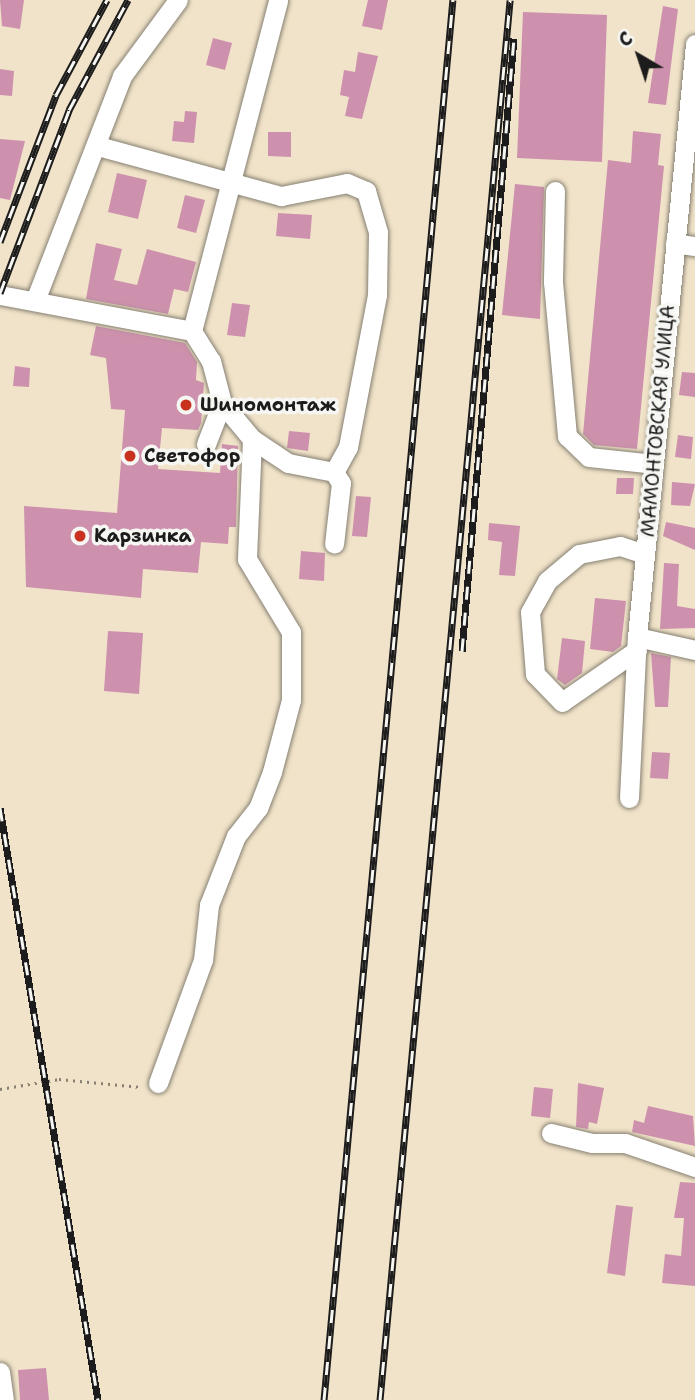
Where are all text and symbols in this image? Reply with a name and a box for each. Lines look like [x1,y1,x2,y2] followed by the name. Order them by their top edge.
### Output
[604,21,674,91] north arrow
[613,26,638,53] text: С
[637,304,679,538] street label: МАМОНТОВСКАЯ УЛИЦА
[200,394,336,416] place label: Шиномонтаж
[178,397,194,413] marker: Шиномонтаж
[144,445,240,467] place label: Светофор
[122,448,138,464] marker: Светофор
[94,525,191,547] place label: Карзинка
[72,528,88,544] marker: Карзинка

